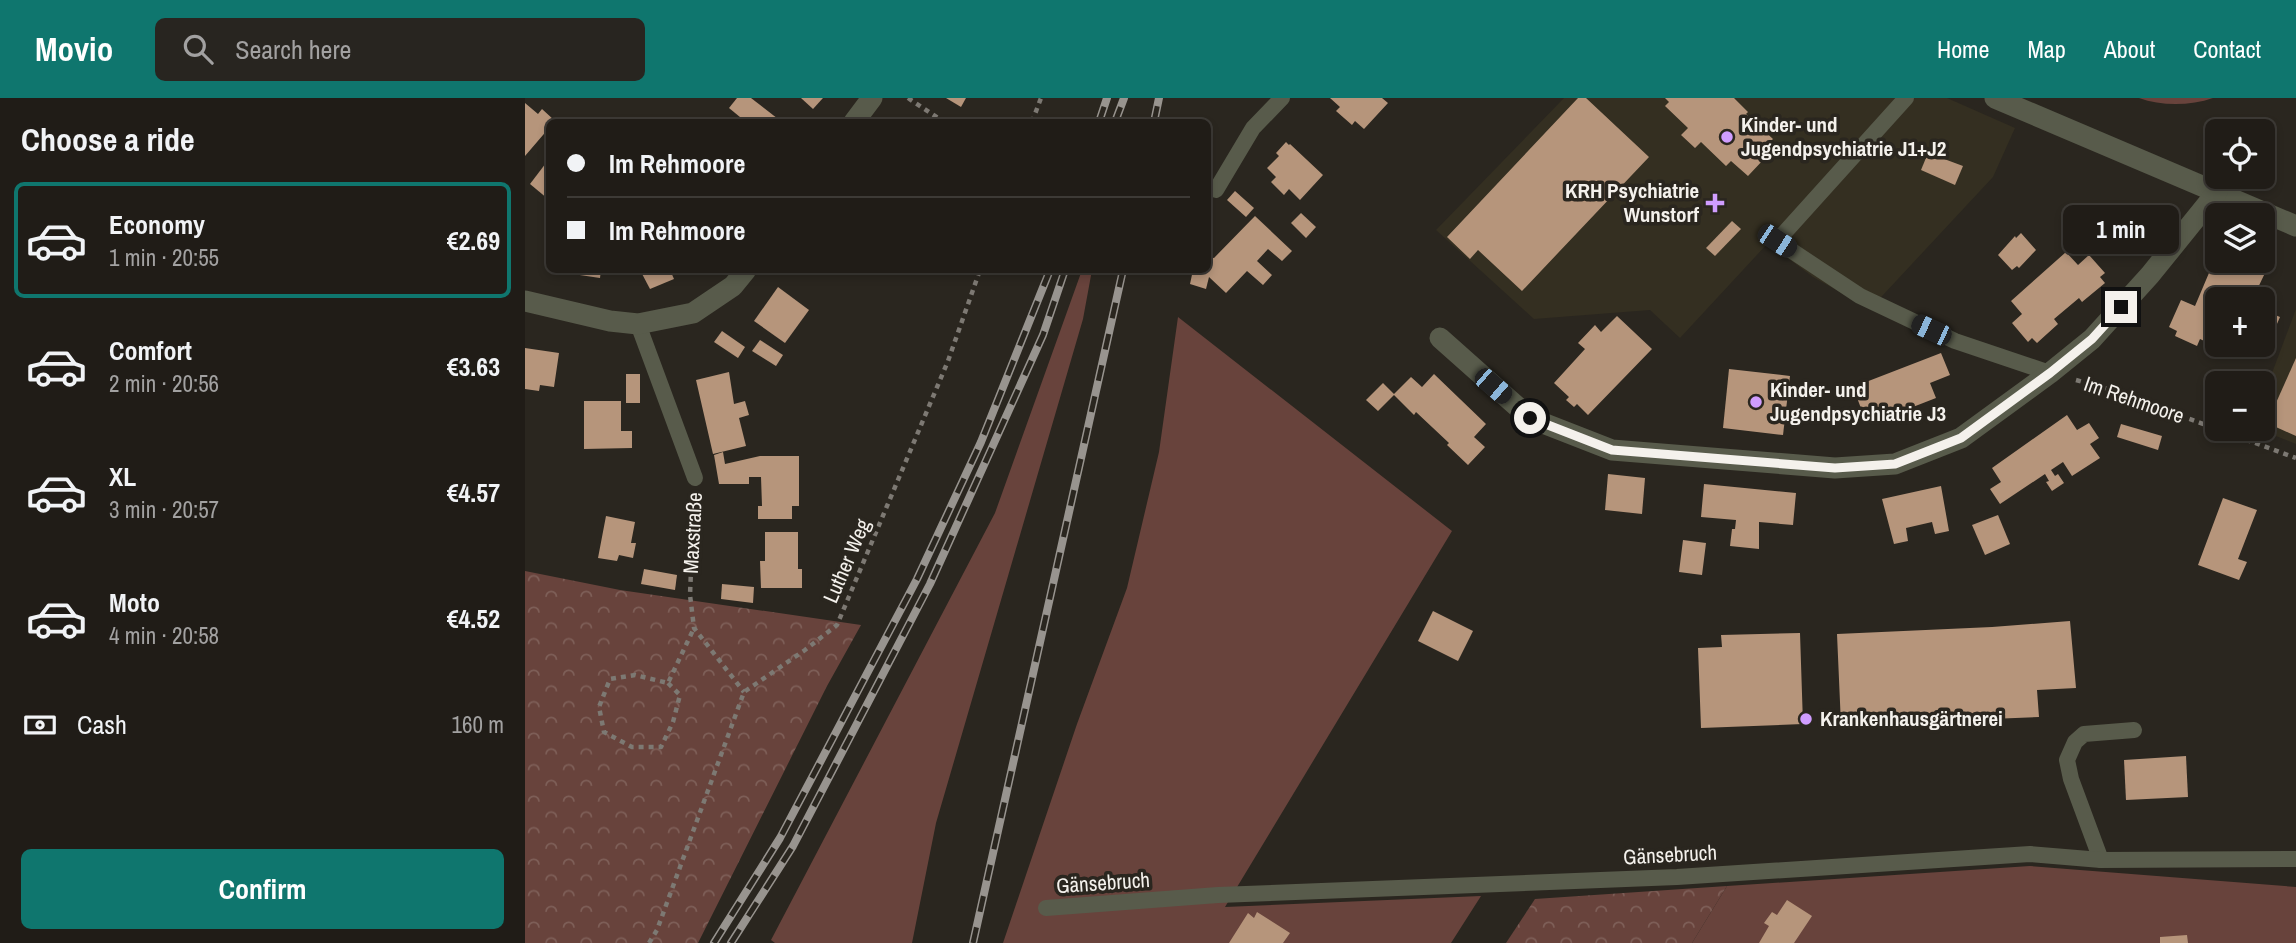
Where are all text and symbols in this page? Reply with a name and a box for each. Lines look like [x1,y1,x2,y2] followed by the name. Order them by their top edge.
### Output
[155,18,645,81] search box
[35,27,113,71] text: Movio
[179,30,217,68] icon: search
[235,32,351,67] text: Search here
[1937,33,1989,65] text: Home
[2027,33,2066,65] text: Map
[2104,33,2155,65] text: About
[2193,33,2261,65] text: Contact
[1741,110,1946,163] place label: Kinder- und Jugendpsychiatrie J1+J2
[21,118,195,161] text: Choose a ride
[2205,119,2275,441] map controls
[2205,119,2275,189] button: locate
[1719,129,1735,145] marker: Kinder- und Jugendpsychiatrie J1+J2
[609,146,745,181] text: Im Rehmoore
[1565,176,1699,229] place label: KRH Psychiatrie Wunstorf
[1705,193,1725,213] marker: KRH Psychiatrie Wunstorf
[2205,203,2275,273] button: layers
[2063,206,2179,254] callout: 1 min
[109,207,205,242] text: Economy
[25,209,88,272] icon: car
[609,213,745,248] text: Im Rehmoore
[2096,214,2146,245] text: 1 min
[1754,221,1801,261] car
[447,223,500,258] text: €2.69
[109,242,219,273] text: 1 min · 20:55
[2205,287,2275,357] button: +
[2105,291,2137,323] route end
[1908,312,1955,348] car
[109,333,192,368] text: Comfort
[25,335,88,398] icon: car
[447,349,500,384] text: €3.63
[1471,364,1516,408] car
[109,368,219,399] text: 2 min · 20:56
[2080,369,2188,430] street label: Im Rehmoore
[2205,371,2275,441] button: −
[1770,375,1946,428] place label: Kinder- und Jugendpsychiatrie J3
[1748,394,1764,410] marker: Kinder- und Jugendpsychiatrie J3
[1514,402,1546,434] route start
[109,459,136,494] text: XL
[25,461,88,524] icon: car
[447,475,500,510] text: €4.57
[676,492,709,574] street label: Maxstraße
[109,494,219,525] text: 3 min · 20:57
[816,514,877,607] street label: Luther Weg
[109,585,160,620] text: Moto
[25,587,88,650] icon: car
[447,601,500,636] text: €4.52
[109,620,219,651] text: 4 min · 20:58
[1820,704,2003,733] place label: Krankenhausgärtnerei
[21,706,59,744] icon: cash
[77,707,127,742] text: Cash
[452,709,504,740] text: 160 m
[1798,711,1814,727] marker: Krankenhausgärtnerei
[1622,838,1718,871] street label: Gänsebruch
[21,849,504,929] button: Confirm
[1055,865,1151,900] street label: Gänsebruch

